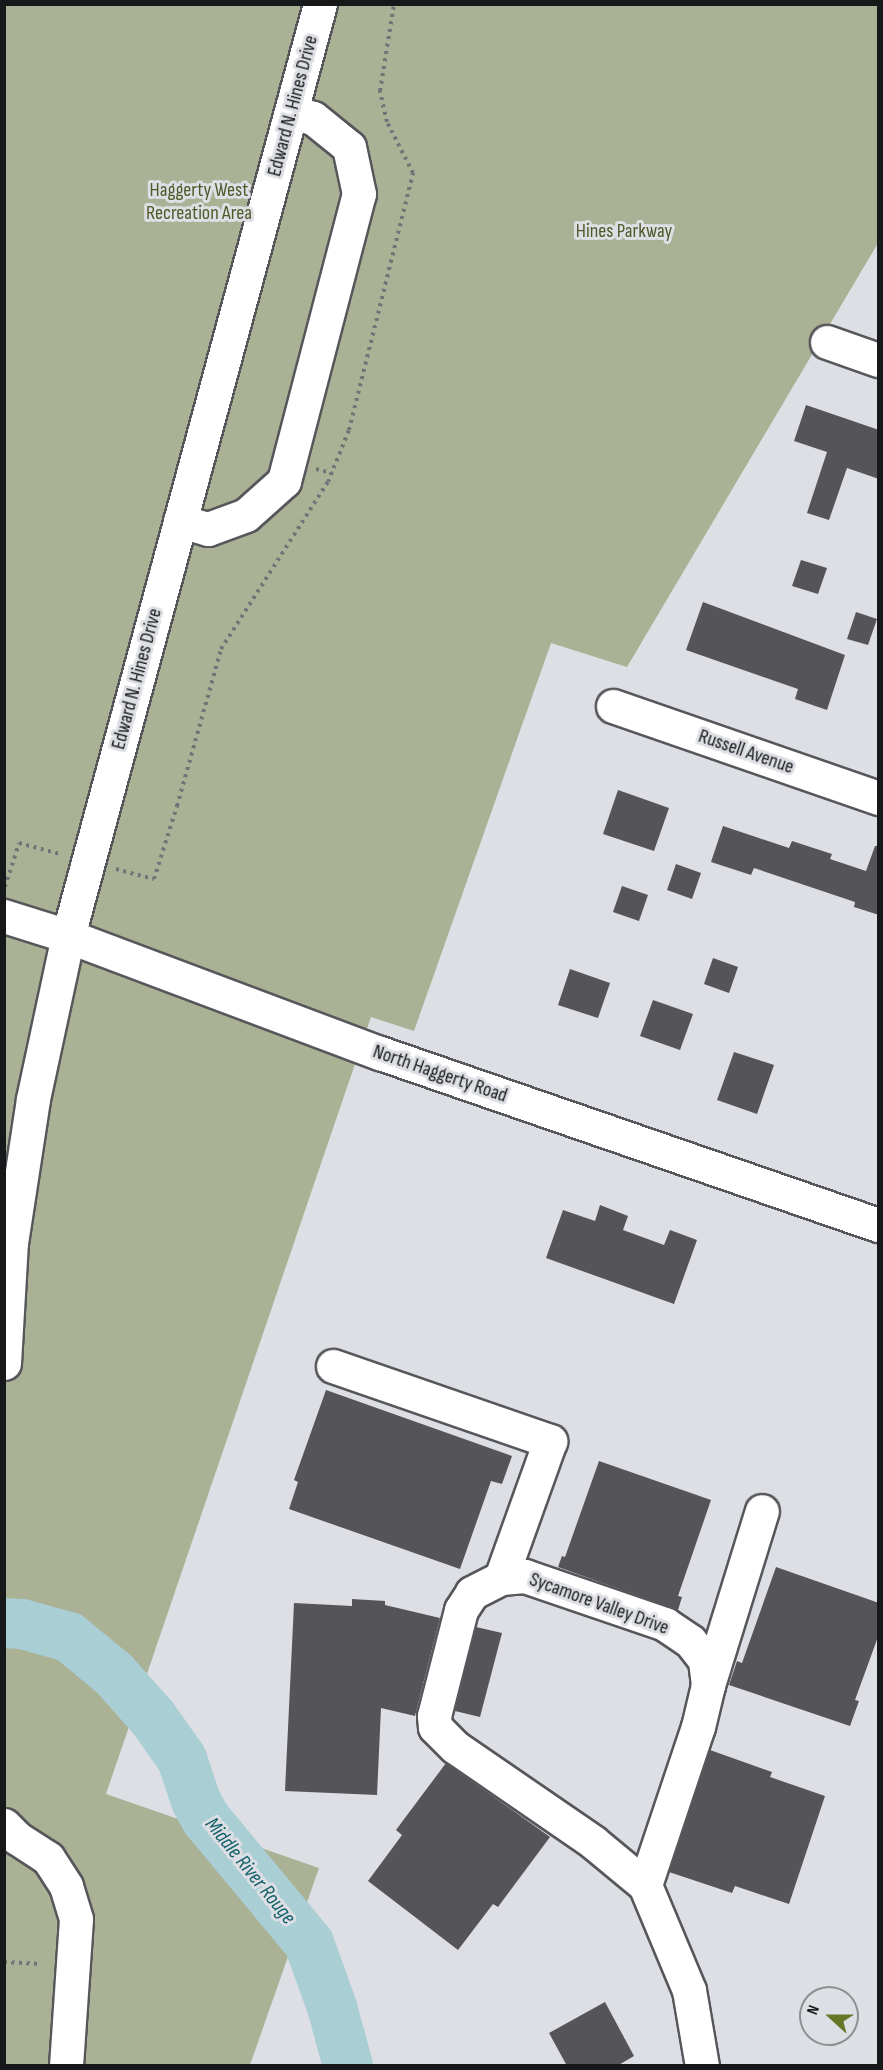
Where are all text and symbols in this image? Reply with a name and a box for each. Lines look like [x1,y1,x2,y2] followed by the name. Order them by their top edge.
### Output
[263,33,323,179] street label: Edward N. Hines Drive
[146,179,252,226] park label: Haggerty West Recreation Area
[576,219,672,243] park label: Hines Parkway
[107,606,167,752] street label: Edward N. Hines Drive
[695,724,797,780] street label: Russell Avenue
[370,1040,510,1108] street label: North Haggerty Road
[526,1568,672,1640] street label: Sycamore Valley Drive
[199,1813,301,1929] water label: Middle River Rouge
[799,1986,859,2046] north arrow
[803,2003,824,2017] text: N

